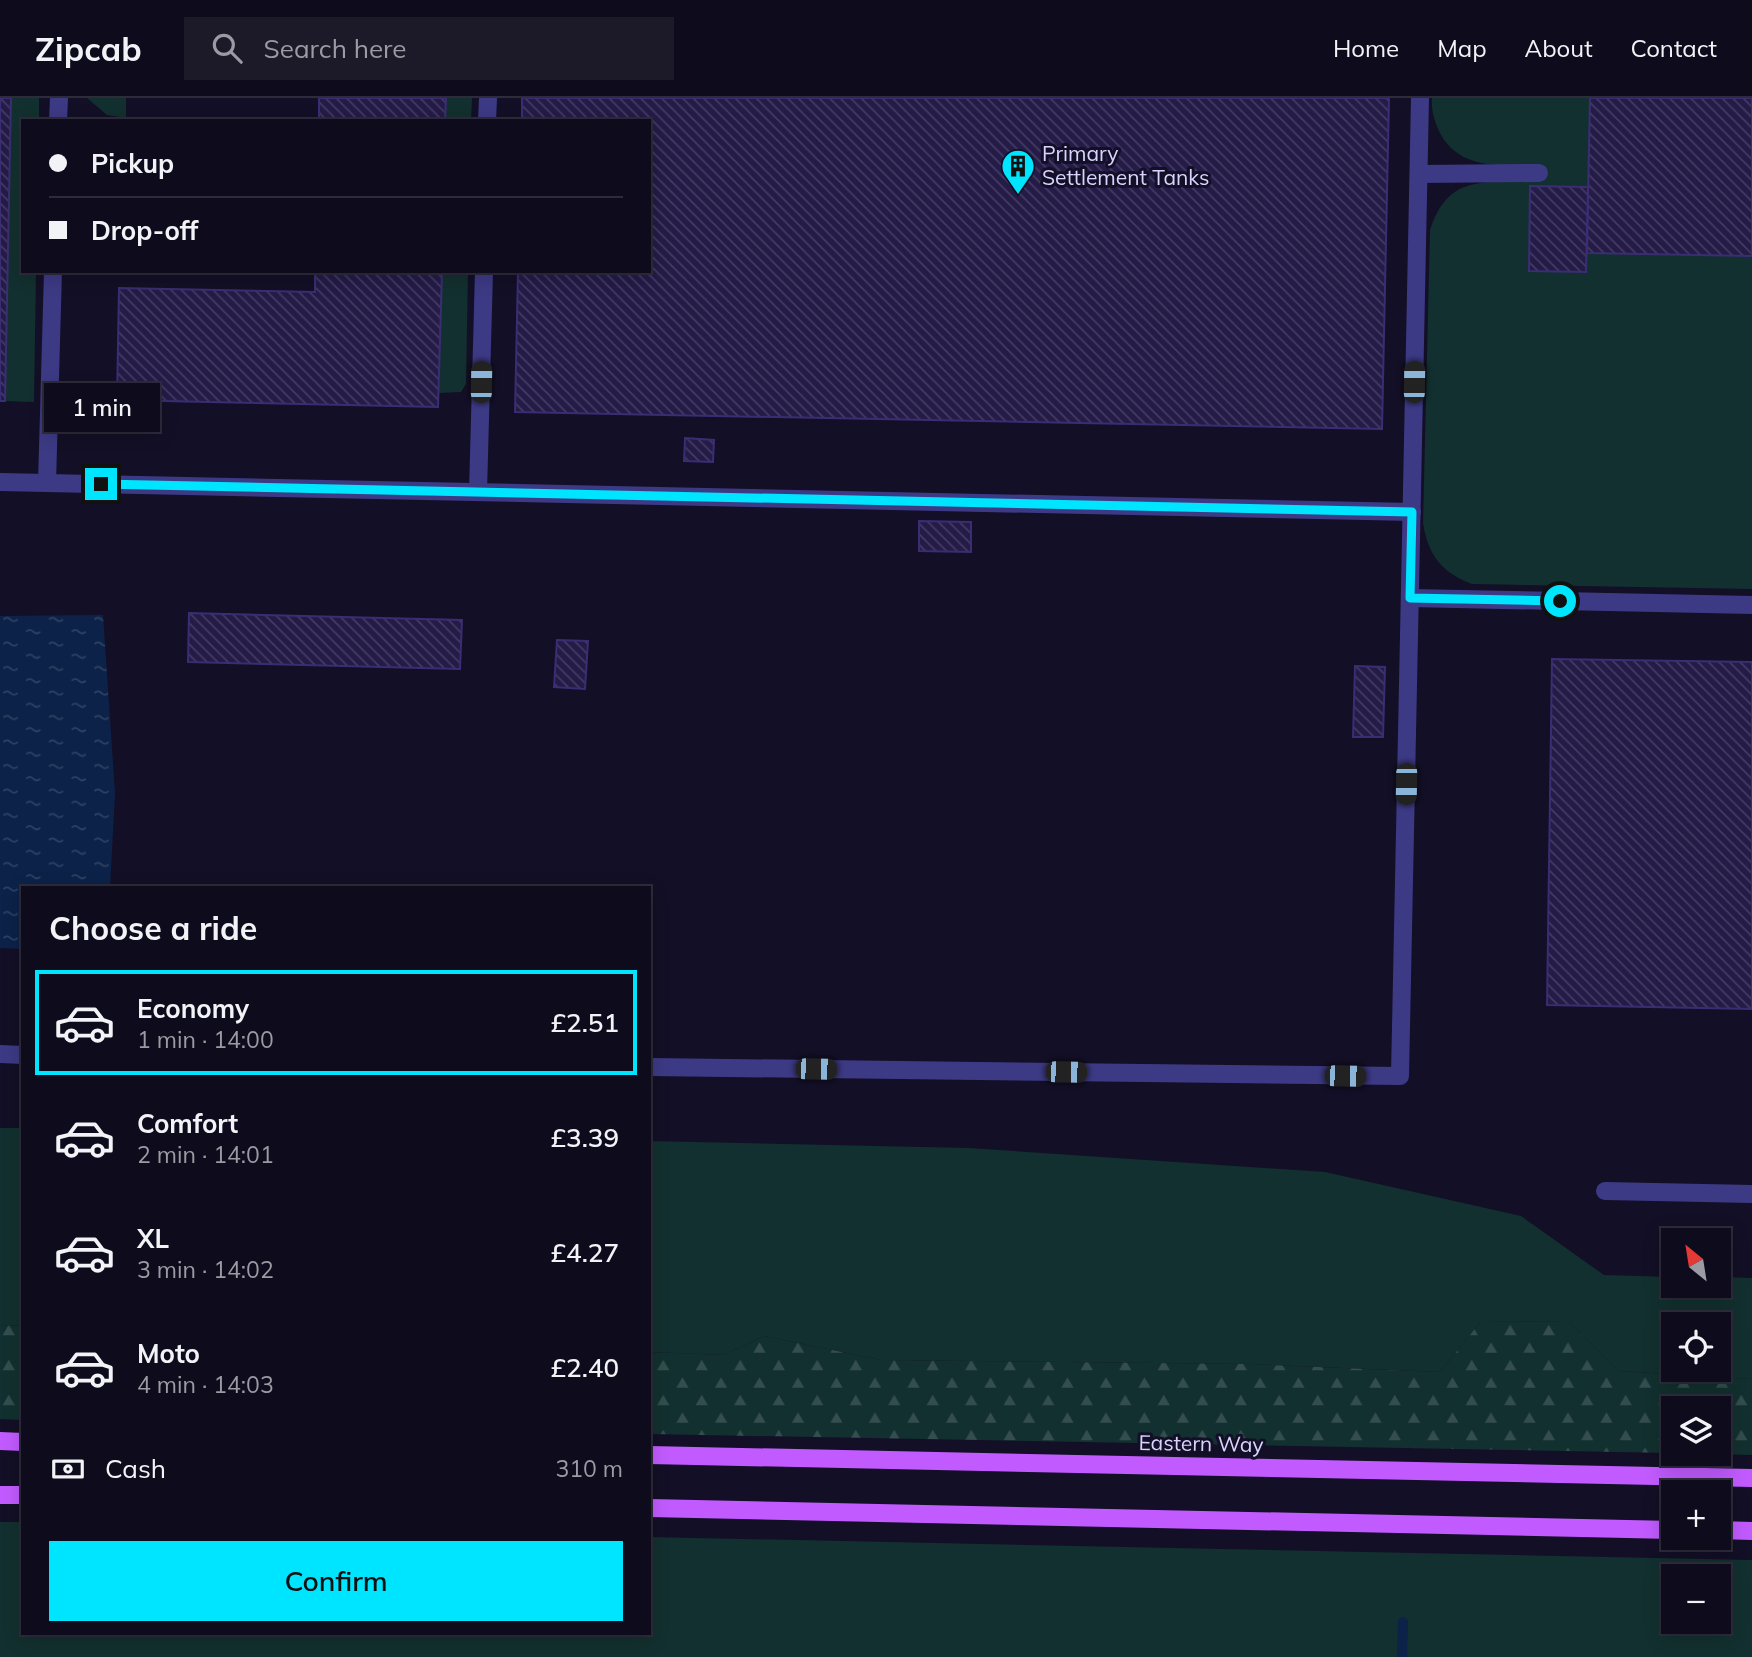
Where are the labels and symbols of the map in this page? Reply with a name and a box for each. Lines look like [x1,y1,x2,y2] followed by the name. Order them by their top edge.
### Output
[1042,140,1209,190] place label: Primary Settlement Tanks
[999,147,1037,196] building icon: Primary Settlement Tanks
[471,361,492,403] car
[1404,361,1425,403] car
[43,382,159,432] callout: 1 min
[85,468,117,500] route end
[1544,585,1576,617] route start
[1396,763,1417,805] car
[795,1058,838,1080] car
[1045,1061,1088,1083] car
[1324,1065,1367,1087] car
[1661,1228,1731,1298] north arrow
[1138,1429,1264,1457] street label: Eastern Way

